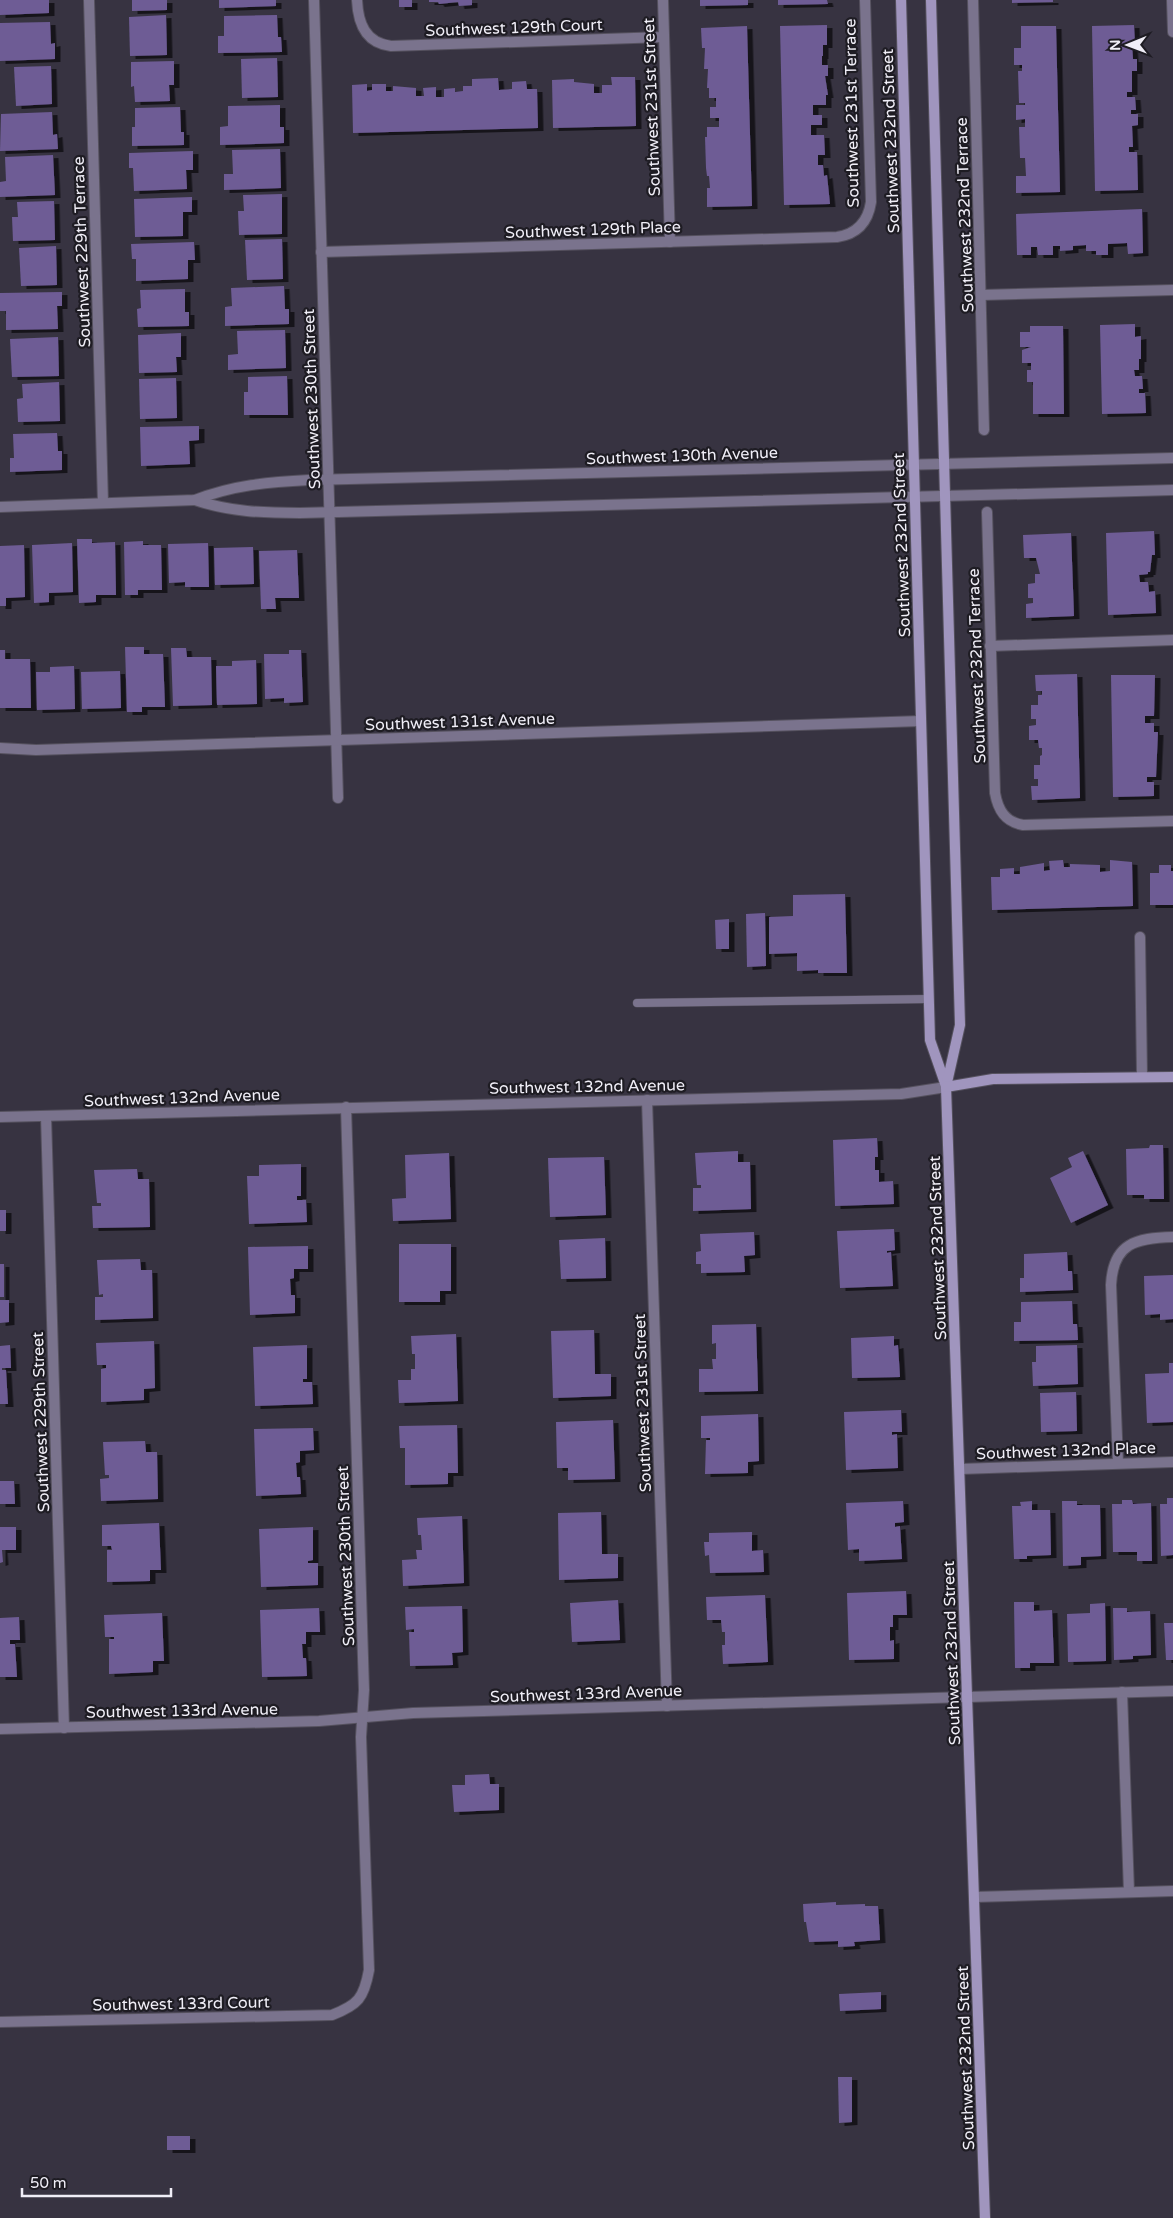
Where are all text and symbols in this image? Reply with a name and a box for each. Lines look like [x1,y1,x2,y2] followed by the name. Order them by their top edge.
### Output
[425,15,603,41] street label: Southwest 129th Court
[639,18,665,196] street label: Southwest 231st Street
[840,18,864,208] street label: Southwest 231st Terrace
[1103,20,1153,70] north arrow
[1107,39,1124,51] text: N
[878,48,904,233] street label: Southwest 232nd Street
[952,117,978,313] street label: Southwest 232nd Terrace
[69,156,95,348] street label: Southwest 229th Terrace
[505,217,681,243] street label: Southwest 129th Place
[299,308,325,489] street label: Southwest 230th Street
[586,443,778,469] street label: Southwest 130th Avenue
[889,452,915,637] street label: Southwest 232nd Street
[964,568,990,764] street label: Southwest 232nd Terrace
[365,709,555,735] street label: Southwest 131st Avenue
[489,1075,685,1099] street label: Southwest 132nd Avenue
[84,1085,280,1111] street label: Southwest 132nd Avenue
[925,1155,951,1340] street label: Southwest 232nd Street
[630,1314,656,1492] street label: Southwest 231st Street
[28,1331,54,1512] street label: Southwest 229th Street
[976,1438,1156,1464] street label: Southwest 132nd Place
[333,1465,359,1646] street label: Southwest 230th Street
[939,1560,965,1745] street label: Southwest 232nd Street
[490,1681,682,1707] street label: Southwest 133rd Avenue
[86,1699,278,1723] street label: Southwest 133rd Avenue
[953,1965,979,2150] street label: Southwest 232nd Street
[92,1992,270,2016] street label: Southwest 133rd Court
[22,2166,171,2198] scale bar
[30,2174,67,2192] text: 50 m

